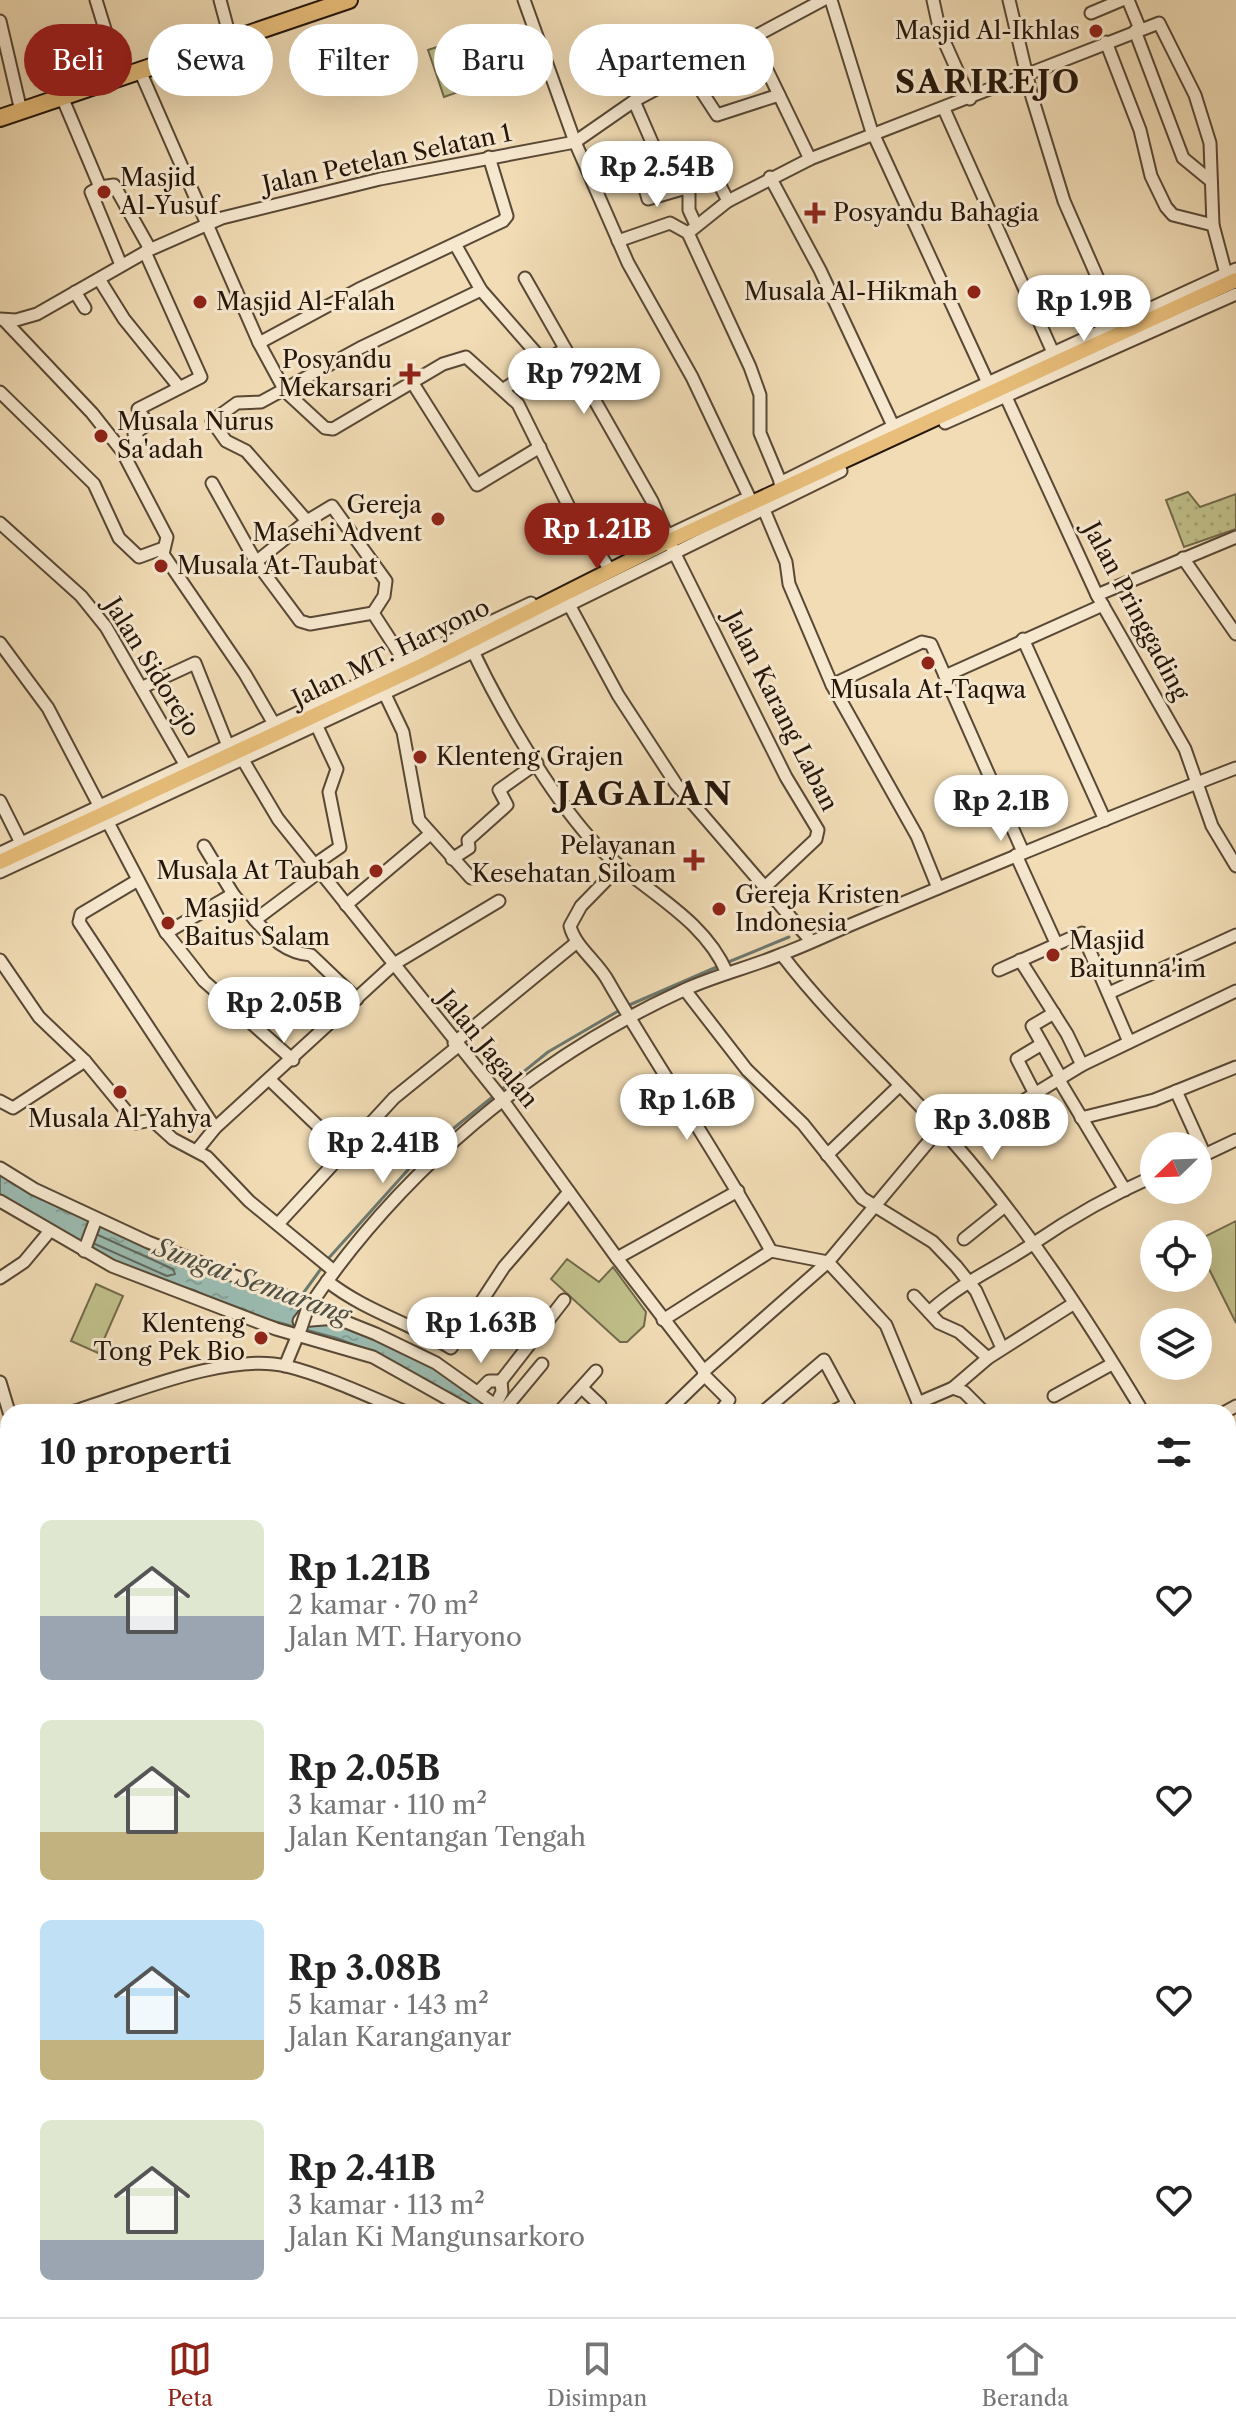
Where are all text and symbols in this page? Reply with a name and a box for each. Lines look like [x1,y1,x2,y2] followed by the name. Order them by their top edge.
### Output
[895,16,1080,45] place label: Masjid Al-Ikhlas
[1087,22,1105,40] marker: Masjid Al-Ikhlas
[24,24,132,96] chip: Beli
[148,24,273,96] chip: Sewa
[289,24,418,96] chip: Filter
[434,24,553,96] chip: Baru
[569,24,774,96] chip: Apartemen
[895,62,1081,101] district label: SARIREJO
[256,118,514,200] street label: Jalan Petelan Selatan 1
[574,141,740,209] pin: Rp 2.54B
[599,151,715,183] text: Rp 2.54B
[119,163,220,220] place label: Masjid Al-Yusuf
[95,183,113,201] marker: Masjid Al-Yusuf
[833,198,1040,227] place label: Posyandu Bahagia
[804,202,826,224] marker: Posyandu Bahagia
[1010,275,1158,343] pin: Rp 1.9B
[744,277,958,306] place label: Musala Al-Hikmah
[965,283,983,301] marker: Musala Al-Hikmah
[1035,285,1133,317] text: Rp 1.9B
[216,287,395,316] place label: Masjid Al-Falah
[191,293,209,311] marker: Masjid Al-Falah
[278,345,392,402] place label: Posyandu Mekarsari
[510,348,658,416] pin: Rp 792M
[526,358,642,390] text: Rp 792M
[399,363,421,385] marker: Posyandu Mekarsari
[117,407,274,464] place label: Musala Nurus Sa'adah
[92,427,110,445] marker: Musala Nurus Sa'adah
[253,490,423,547] place label: Gereja Masehi Advent
[514,503,680,571] pin: Rp 1.21B
[429,510,447,528] marker: Gereja Masehi Advent
[542,513,652,545] text: Rp 1.21B
[1075,513,1196,705] street label: Jalan Pringgading
[177,551,378,580] place label: Musala At-Taubat
[152,557,170,575] marker: Musala At-Taubat
[96,589,207,741] street label: Jalan Sidorejo
[284,592,494,715] street label: Jalan MT. Haryono
[717,602,844,816] street label: Jalan Karang Laban
[919,654,937,672] marker: Musala At-Taqwa
[830,675,1027,704] place label: Musala At-Taqwa
[436,742,624,771] place label: Klenteng Grajen
[411,748,429,766] marker: Klenteng Grajen
[552,774,733,813] district label: JAGALAN
[927,775,1075,843] pin: Rp 2.1B
[952,785,1050,817] text: Rp 2.1B
[472,831,676,888] place label: Pelayanan Kesehatan Siloam
[683,849,705,871] marker: Pelayanan Kesehatan Siloam
[156,856,360,885] place label: Musala At Taubah
[367,862,385,880] marker: Musala At Taubah
[735,880,900,937] place label: Gereja Kristen Indonesia
[184,894,330,951] place label: Masjid Baitus Salam
[710,900,728,918] marker: Gereja Kristen Indonesia
[159,914,177,932] marker: Masjid Baitus Salam
[1069,926,1206,983] place label: Masjid Baitunna'im
[1044,946,1062,964] marker: Masjid Baitunna'im
[201,977,367,1045] pin: Rp 2.05B
[430,981,545,1113] street label: Jalan Jagalan
[226,987,342,1019] text: Rp 2.05B
[613,1074,761,1142] pin: Rp 1.6B
[111,1083,129,1101] marker: Musala Al Yahya
[638,1084,736,1116] text: Rp 1.6B
[909,1094,1075,1162] pin: Rp 3.08B
[28,1104,212,1133] place label: Musala Al Yahya
[933,1104,1051,1136] text: Rp 3.08B
[300,1117,466,1185] pin: Rp 2.41B
[327,1127,439,1159] text: Rp 2.41B
[1140,1132,1212,1204] north arrow
[1140,1132,1212,1380] map controls
[1140,1220,1212,1292] button: locate
[148,1230,357,1332] water label: Sungai Semarang
[398,1297,564,1365] pin: Rp 1.63B
[425,1307,537,1339] text: Rp 1.63B
[1140,1308,1212,1380] button: layers
[93,1309,245,1366] place label: Klenteng Tong Pek Bio
[252,1329,270,1347] marker: Klenteng Tong Pek Bio
[1152,1430,1196,1474] icon: filters
[40,1431,231,1473] text: 10 properti
[288,1547,431,1589] text: Rp 1.21B
[104,1552,200,1648] icon: home
[1152,1578,1196,1622] icon: heart
[288,1589,479,1621] text: 2 kamar · 70 m²
[288,1621,522,1653] text: Jalan MT. Haryono
[288,1747,440,1789] text: Rp 2.05B
[104,1752,200,1848] icon: home
[1152,1778,1196,1822] icon: heart
[288,1789,487,1821] text: 3 kamar · 110 m²
[288,1821,586,1853] text: Jalan Kentangan Tengah
[288,1947,442,1989] text: Rp 3.08B
[104,1952,200,2048] icon: home
[1152,1978,1196,2022] icon: heart
[288,1989,489,2021] text: 5 kamar · 143 m²
[288,2021,511,2053] text: Jalan Karanganyar
[288,2147,436,2189] text: Rp 2.41B
[104,2152,200,2248] icon: home
[1152,2178,1196,2222] icon: heart
[288,2189,485,2221] text: 3 kamar · 113 m²
[288,2221,585,2253] text: Jalan Ki Mangunsarkoro
[167,2337,213,2412] tab: Peta
[547,2337,647,2412] tab: Disimpan
[982,2337,1069,2412] tab: Beranda

